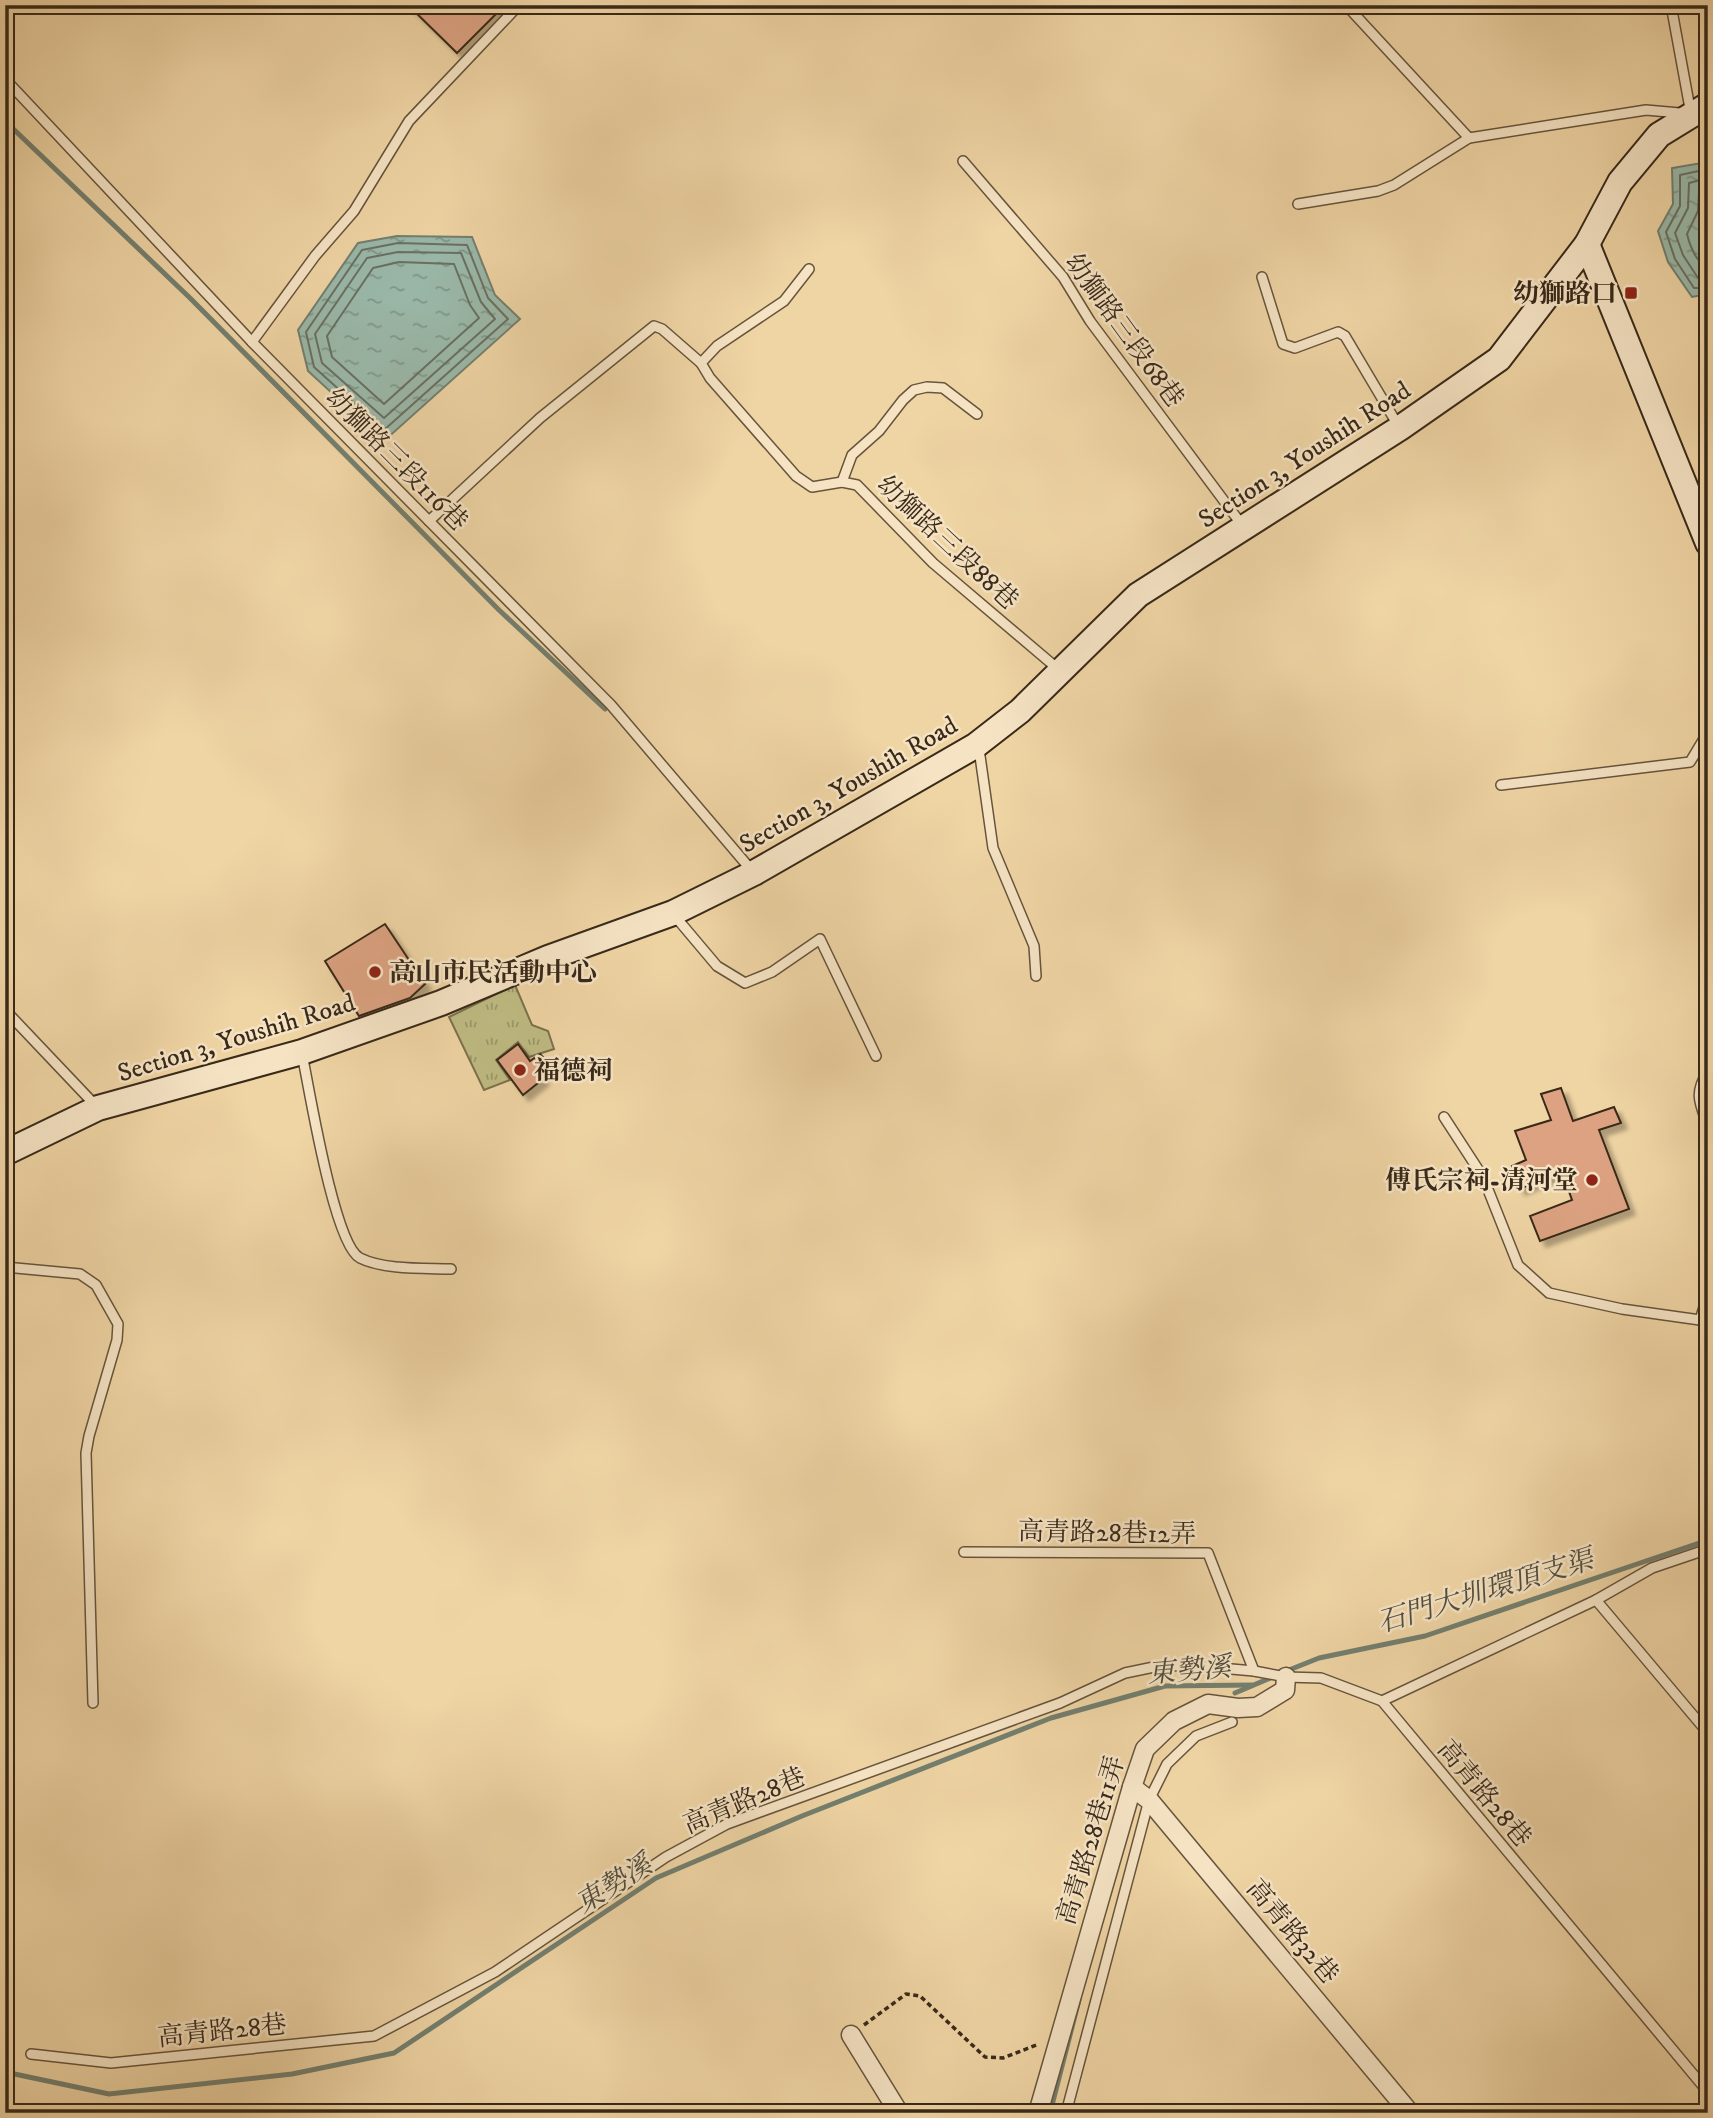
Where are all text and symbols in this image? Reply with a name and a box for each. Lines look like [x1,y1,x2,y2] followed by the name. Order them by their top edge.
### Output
[1057,247,1191,414] street label: 幼獅路三段68巷
[1513,278,1617,311] place label: 幼獅路口
[1623,285,1639,301] marker: 幼獅路口
[1192,374,1417,536] street label: Section 3, Youshih Road
[318,382,474,538] street label: 幼獅路三段116巷
[869,469,1025,617] street label: 幼獅路三段88巷
[734,709,964,861] street label: Section 3, Youshih Road
[389,957,597,990] place label: 高山市民活動中心
[367,964,383,980] marker: 高山市民活動中心
[114,987,359,1090] street label: Section 3, Youshih Road
[534,1055,612,1088] place label: 福德祠
[512,1062,528,1078] marker: 福德祠
[1385,1165,1578,1198] place label: 傅氏宗祠-清河堂
[1584,1172,1600,1188] marker: 傅氏宗祠-清河堂
[1018,1515,1196,1552] street label: 高青路28巷12弄
[1373,1541,1601,1641] water label: 石門大圳環頂支渠
[1146,1649,1235,1692] water label: 東勢溪
[1429,1734,1538,1854] street label: 高青路28巷
[1050,1752,1133,1929] street label: 高青路28巷11弄
[678,1761,811,1842] street label: 高青路28巷
[569,1846,661,1921] water label: 東勢溪
[1239,1873,1345,1991] street label: 高青路32巷
[156,2008,288,2055] street label: 高青路28巷

